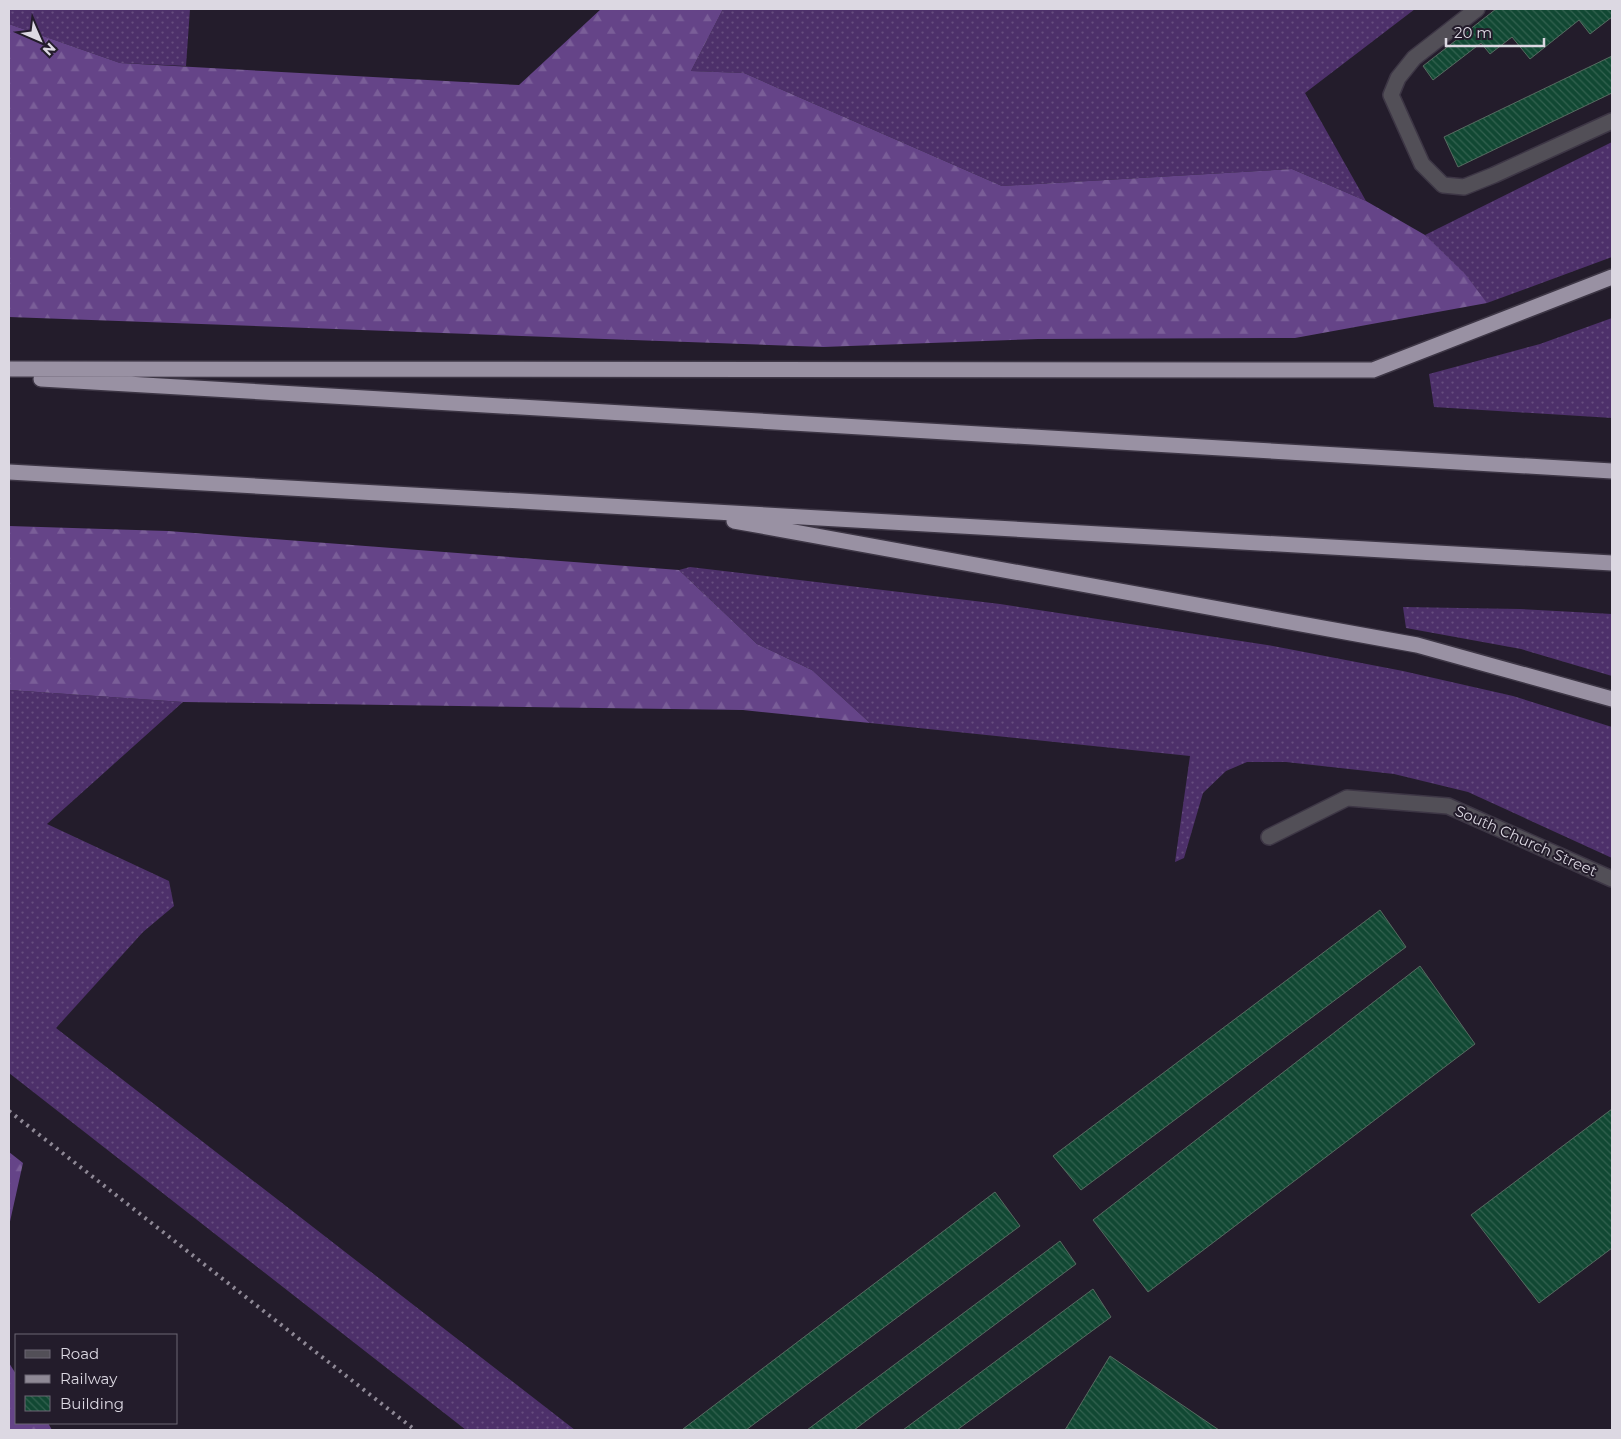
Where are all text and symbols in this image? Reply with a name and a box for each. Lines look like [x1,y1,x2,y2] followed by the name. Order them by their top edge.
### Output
[15,15,65,65] north arrow
[1446,15,1544,47] scale bar
[1454,23,1492,42] text: 20 m
[39,39,60,60] text: N
[1452,801,1600,880] street label: South Church Street
[15,1334,178,1424] legend
[60,1344,99,1363] text: Road
[60,1369,118,1388] text: Railway
[60,1394,124,1413] text: Building

